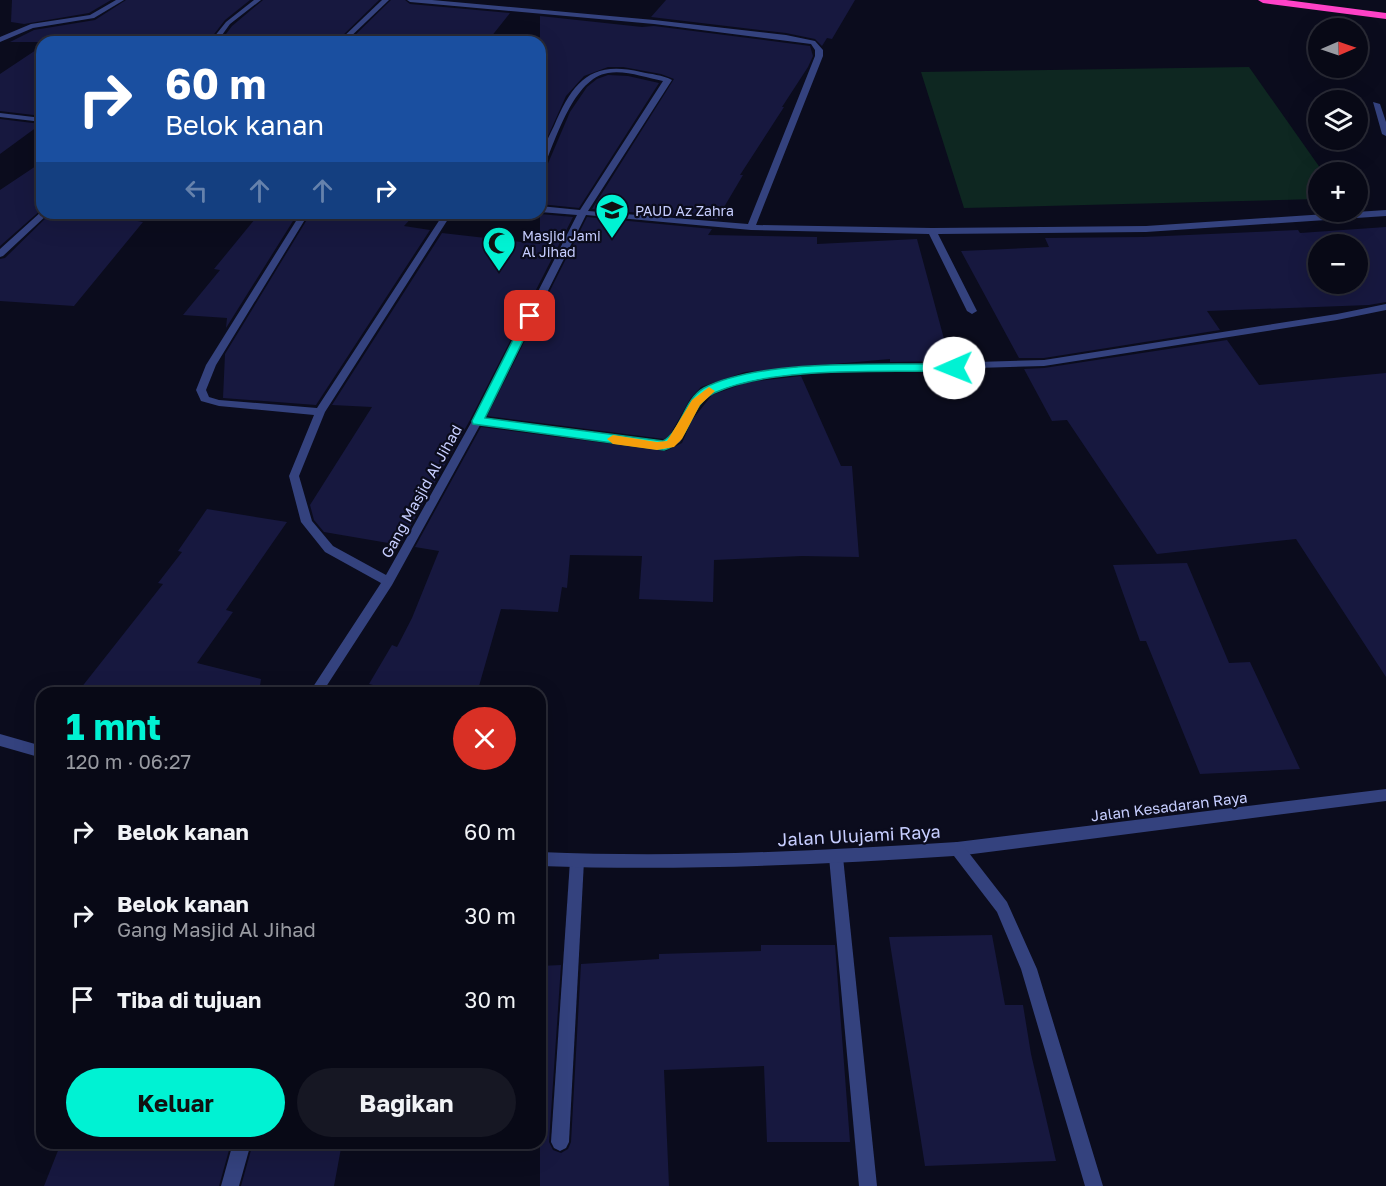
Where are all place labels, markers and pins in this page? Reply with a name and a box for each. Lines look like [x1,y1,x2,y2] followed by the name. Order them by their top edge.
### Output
[594,192,630,239] school or university icon: PAUD Az Zahra
[635,202,734,219] place label: PAUD Az Zahra
[481,225,517,272] mosque icon: Masjid Jami Al Jihad
[522,227,601,260] place label: Masjid Jami Al Jihad
[504,290,555,341] pin

